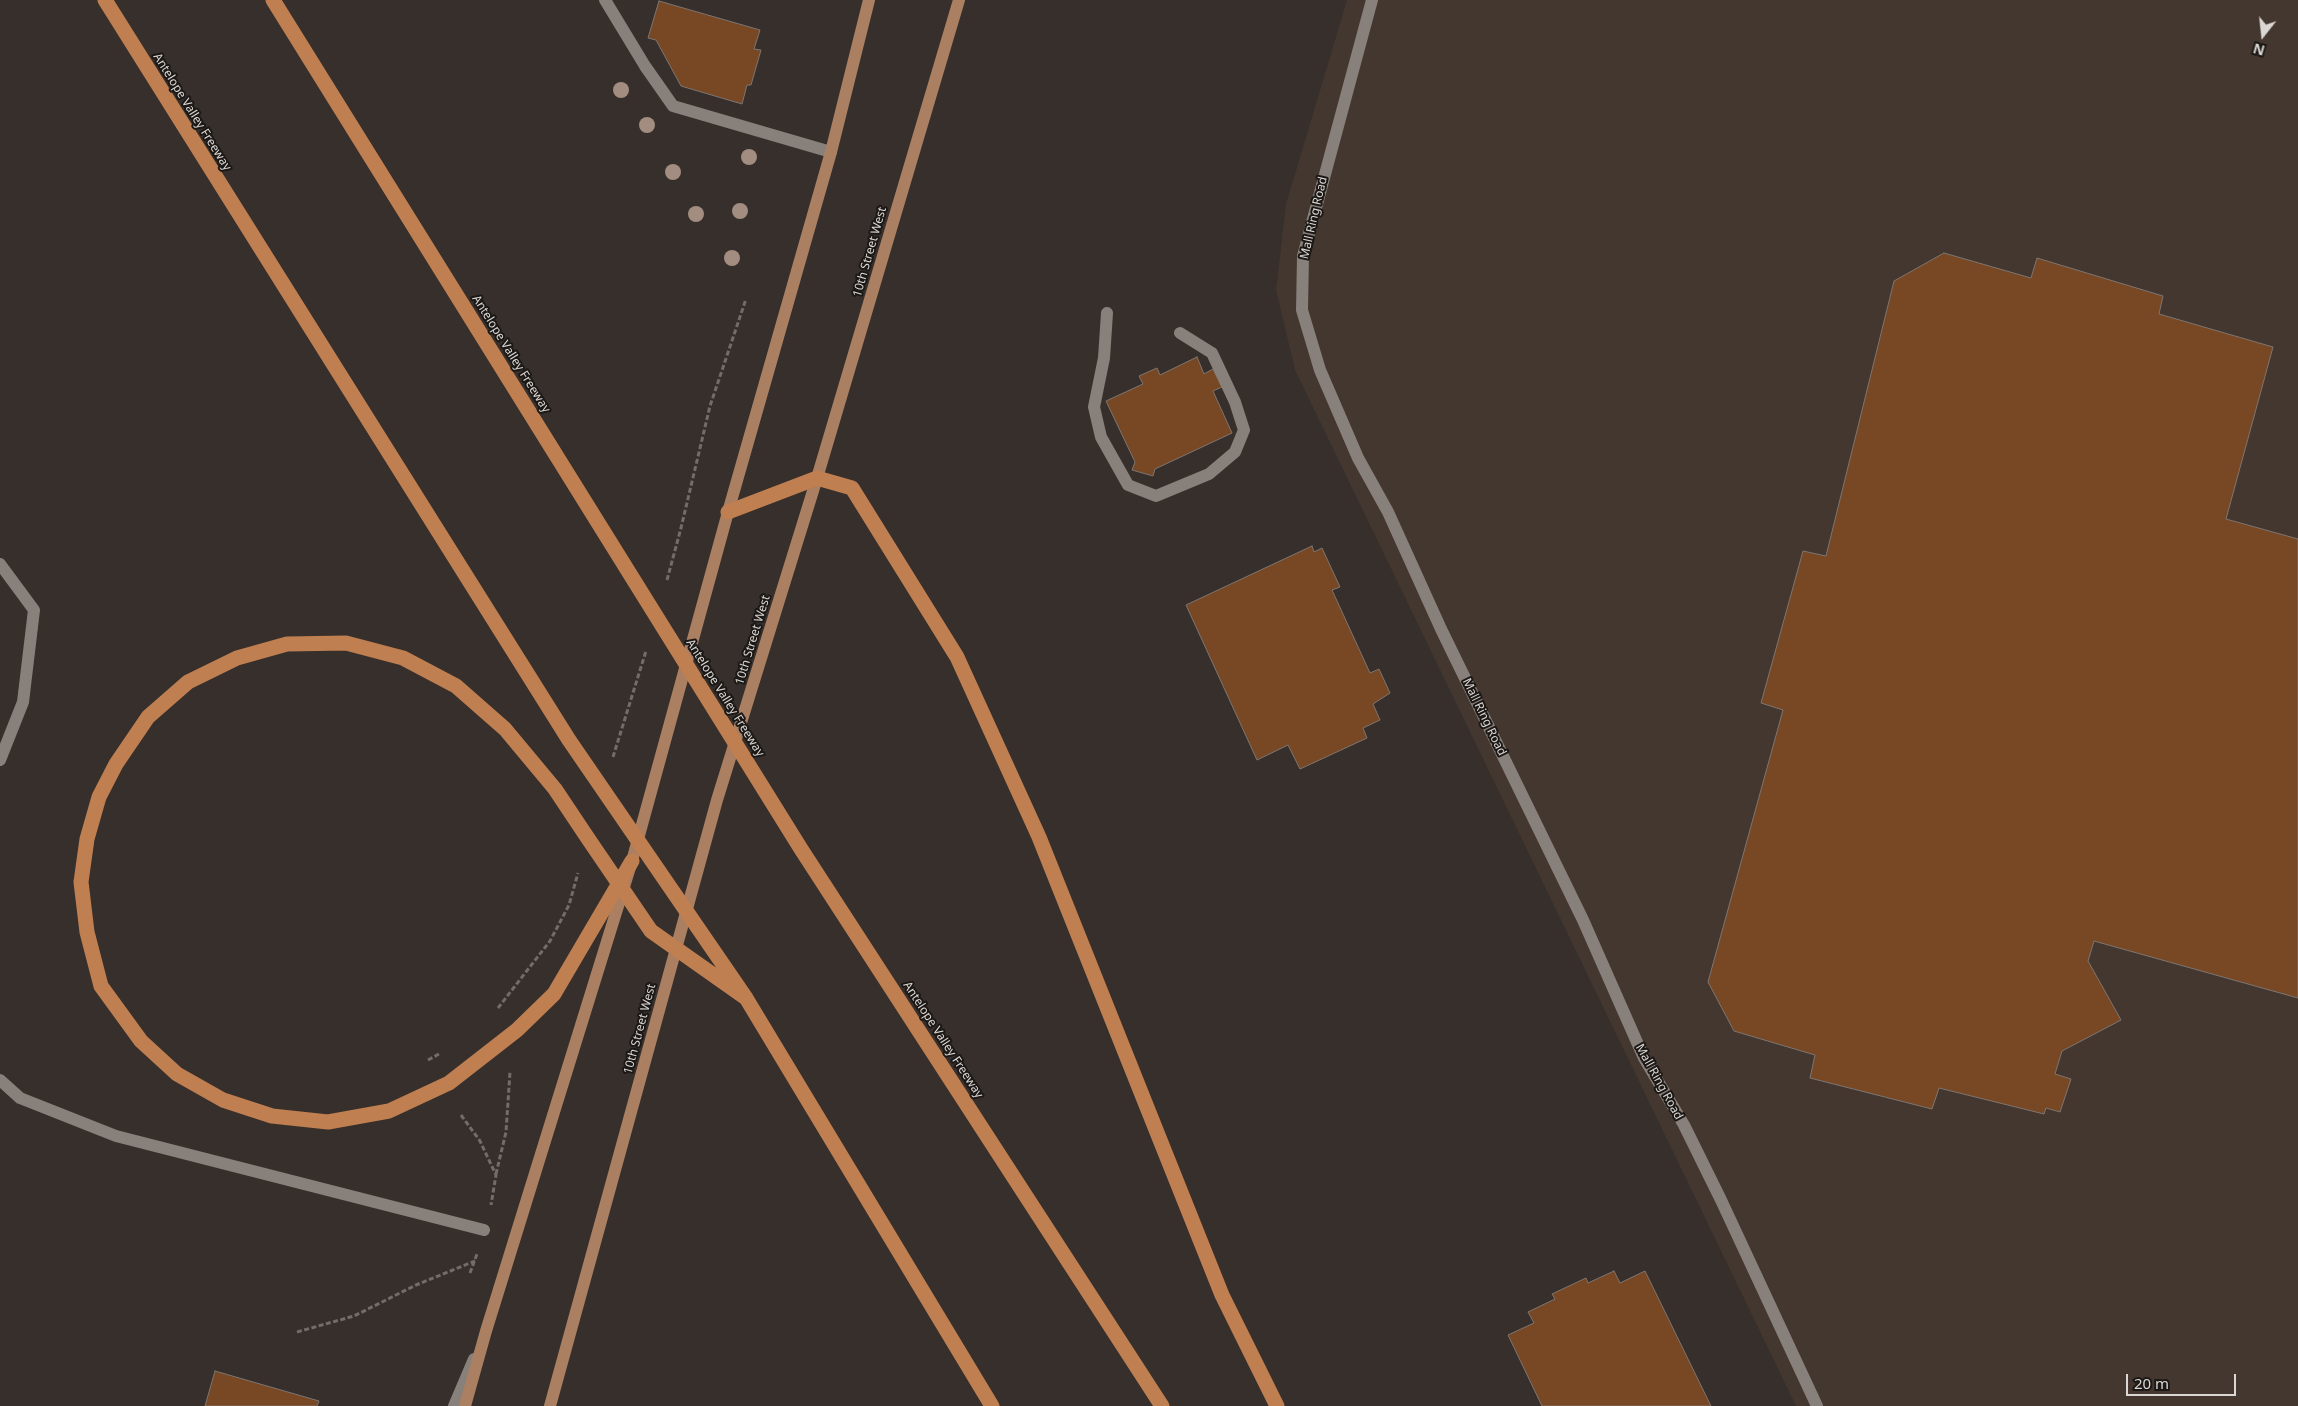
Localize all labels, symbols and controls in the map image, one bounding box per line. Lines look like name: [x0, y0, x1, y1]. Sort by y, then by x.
north arrow: [2238, 10, 2288, 60]
text: N: [2251, 39, 2267, 61]
street label: Antelope Valley Freeway: [150, 51, 234, 173]
street label: Mall Ring Road: [1298, 175, 1330, 261]
street label: 10th Street West: [850, 205, 890, 299]
street label: Antelope Valley Freeway: [469, 293, 553, 415]
street label: 10th Street West: [733, 593, 773, 687]
street label: Antelope Valley Freeway: [683, 637, 767, 759]
street label: Mall Ring Road: [1459, 676, 1509, 758]
street label: Antelope Valley Freeway: [900, 979, 986, 1101]
street label: 10th Street West: [621, 982, 659, 1076]
street label: Mall Ring Road: [1632, 1042, 1686, 1122]
scale bar: [2128, 1364, 2238, 1396]
text: 20 m: [2134, 1373, 2169, 1393]

